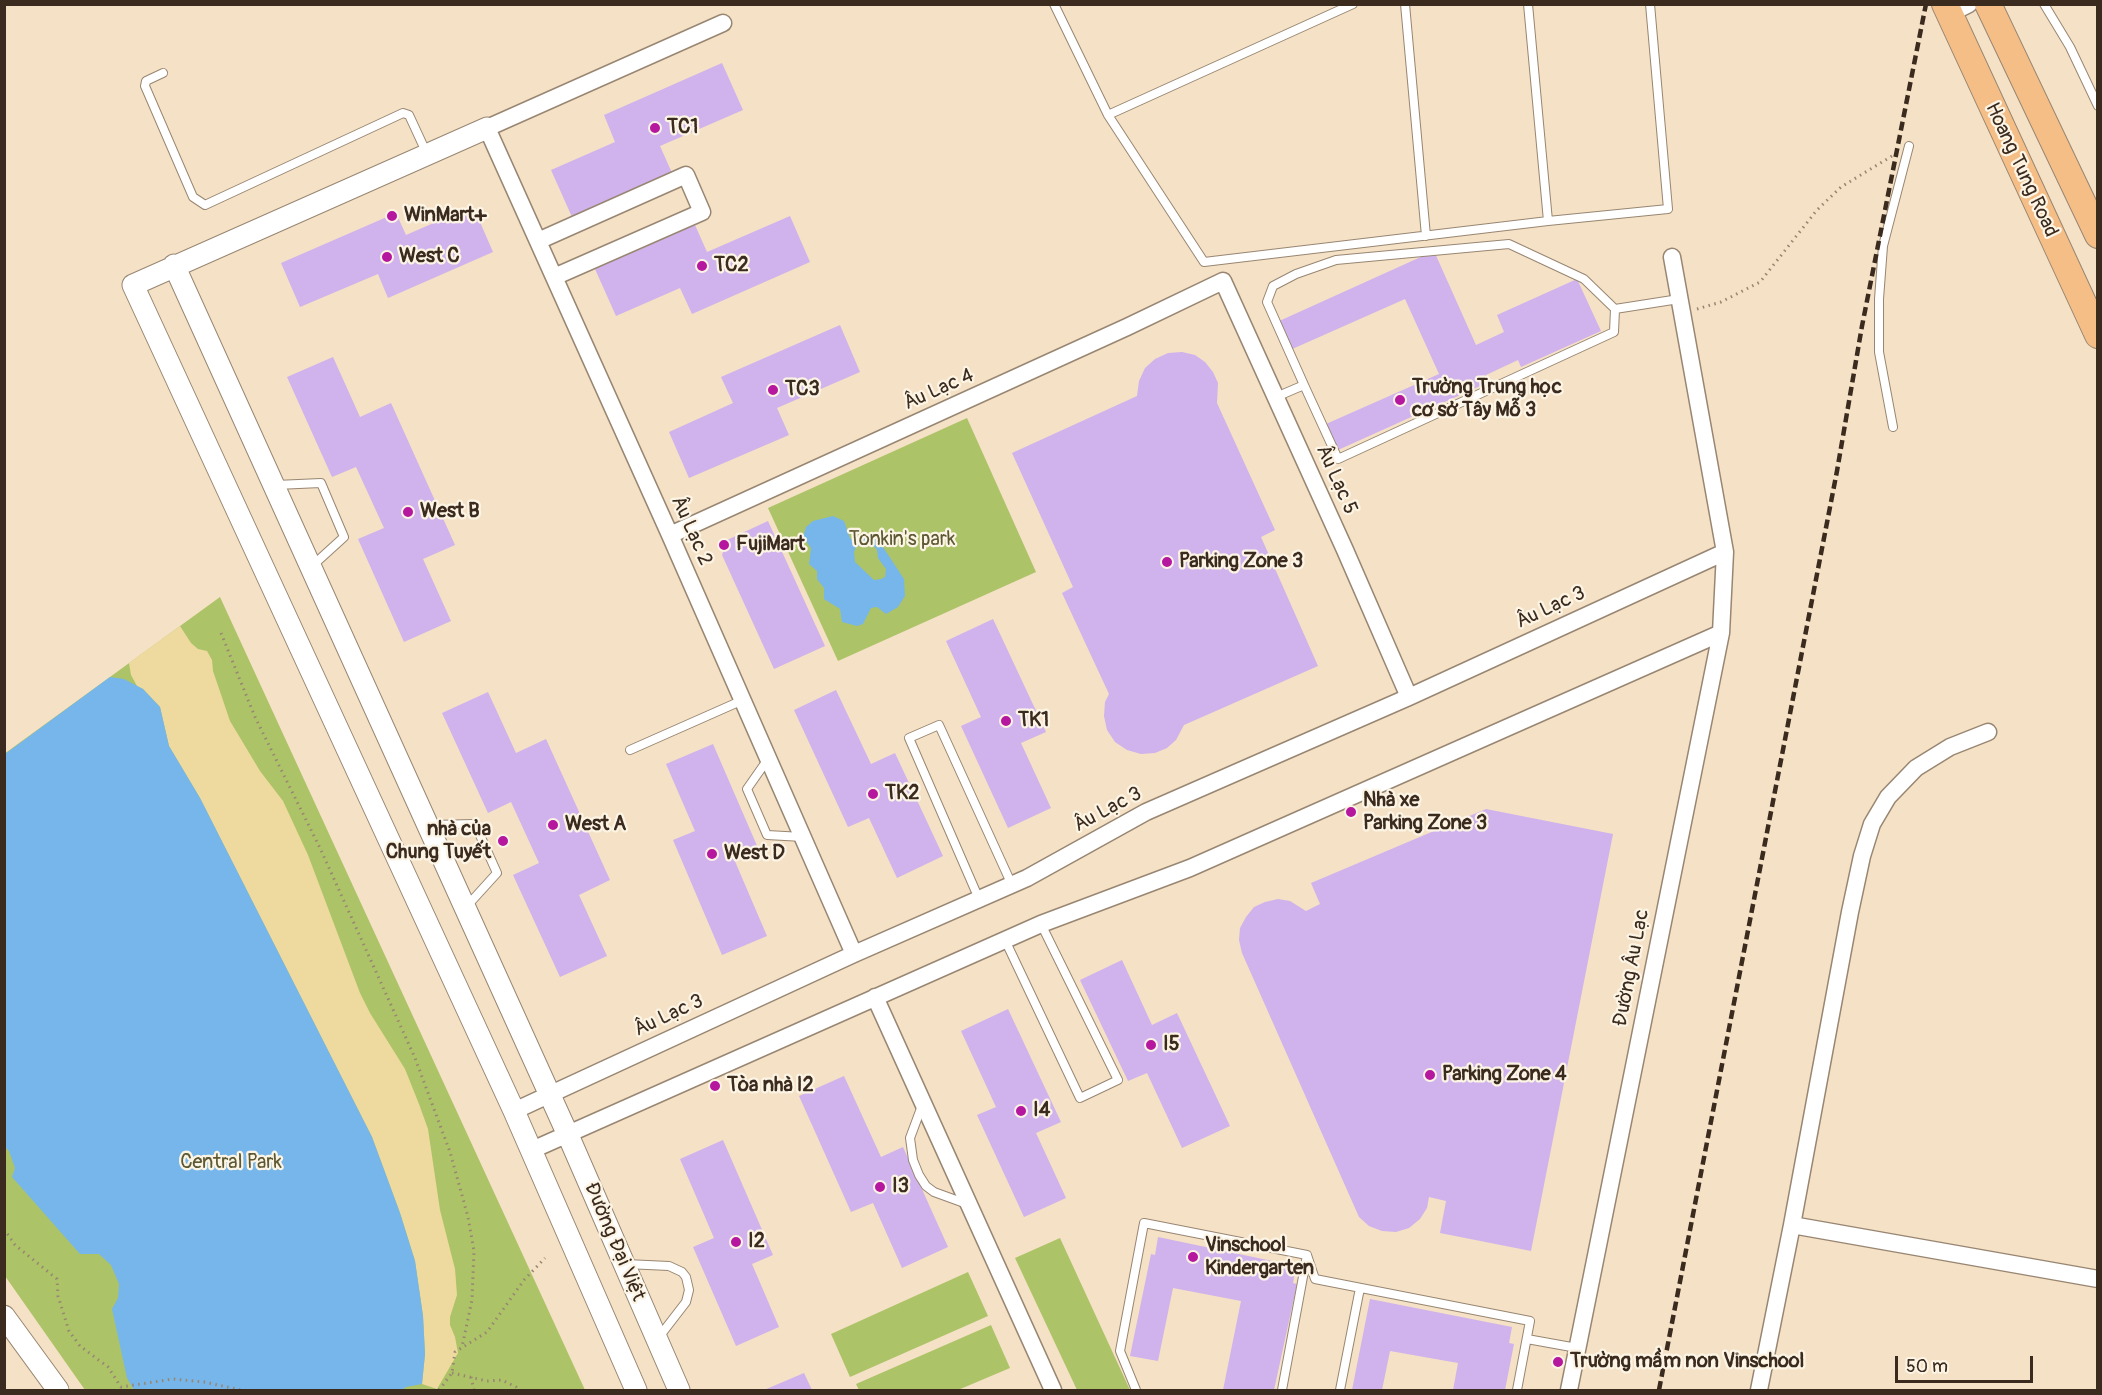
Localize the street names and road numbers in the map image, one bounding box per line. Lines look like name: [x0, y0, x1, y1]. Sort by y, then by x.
street label: Hoang Tung Road: [1979, 99, 2063, 241]
street label: Âu Lạc 4: [900, 364, 978, 416]
street label: Âu Lạc 5: [1310, 442, 1362, 518]
street label: Âu Lạc 2: [665, 493, 717, 569]
street label: Âu Lạc 3: [1513, 582, 1589, 634]
street label: Âu Lạc 3: [1070, 782, 1146, 838]
street label: Đường Âu Lạc: [1609, 907, 1655, 1029]
street label: Âu Lạc 3: [631, 990, 707, 1042]
street label: Đường Đại Việt: [578, 1179, 650, 1305]

